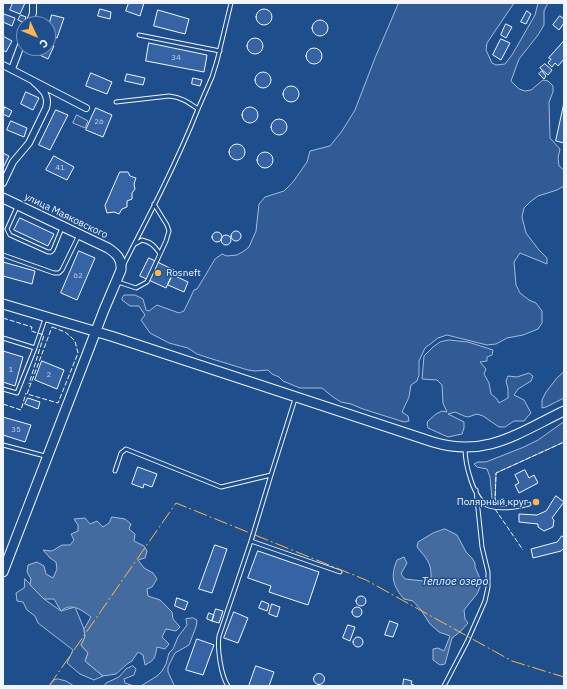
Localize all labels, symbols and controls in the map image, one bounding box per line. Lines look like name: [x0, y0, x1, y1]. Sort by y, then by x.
north arrow: [16, 16, 56, 56]
text: С: [36, 36, 51, 51]
house number: 34: [171, 53, 181, 63]
house number: 26: [94, 117, 104, 127]
house number: 41: [55, 163, 65, 173]
street label: улица Маяковского: [22, 191, 110, 241]
place label: Rosneft: [166, 267, 201, 279]
marker: Rosneft: [153, 268, 163, 278]
house number: 62: [73, 271, 83, 281]
house number: 1: [9, 365, 13, 375]
house number: 2: [47, 370, 51, 380]
house number: 35: [11, 425, 21, 435]
place label: Полярный круг: [457, 496, 528, 508]
marker: Полярный круг: [531, 497, 541, 507]
water label: Теплое озеро: [422, 575, 488, 589]

